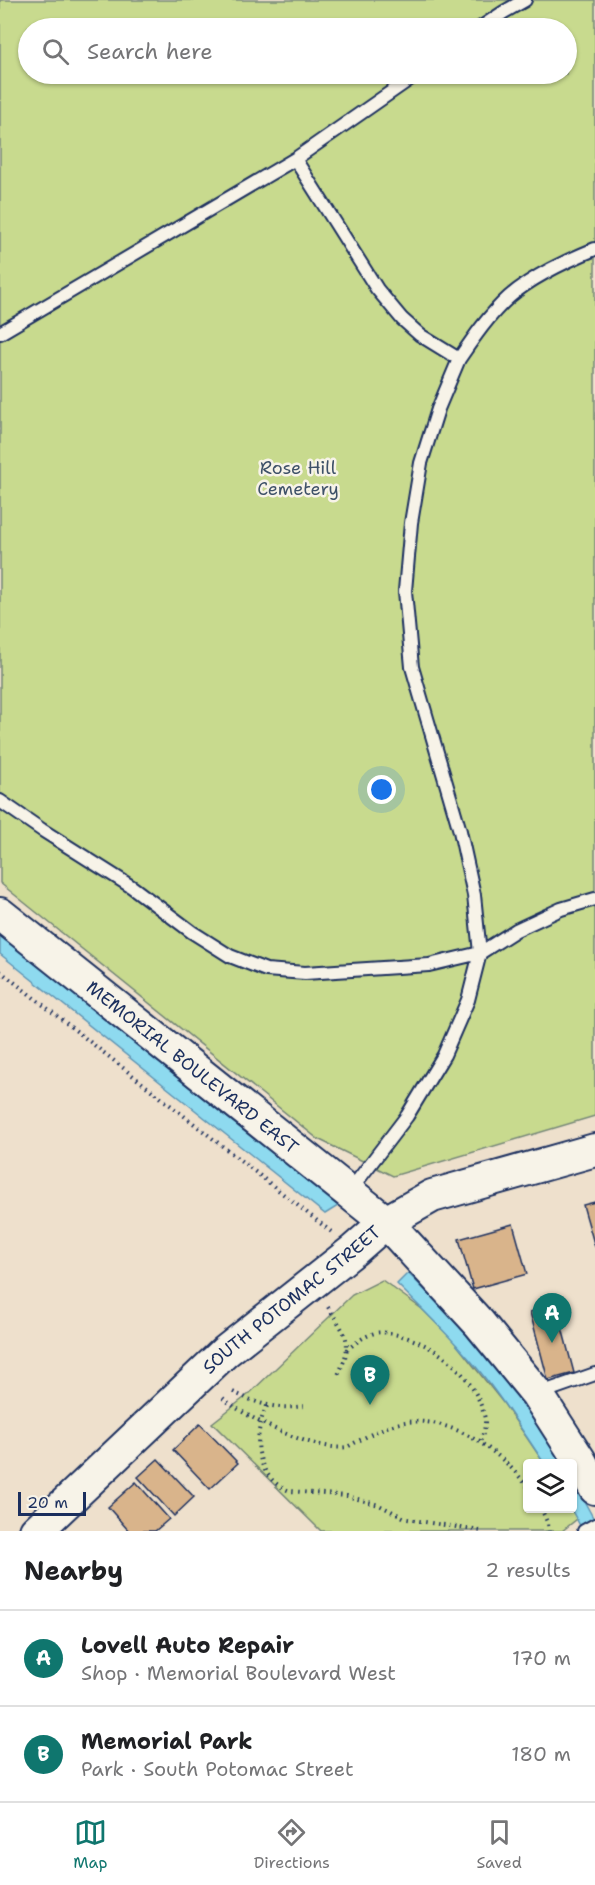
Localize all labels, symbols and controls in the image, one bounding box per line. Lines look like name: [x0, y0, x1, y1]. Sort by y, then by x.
search box: [18, 18, 577, 84]
icon: search: [39, 35, 72, 68]
text: Search here: [87, 37, 213, 66]
park label: Rose Hill Cemetery: [257, 456, 339, 501]
your location: [367, 775, 396, 804]
street label: MEMORIAL BOULEVARD EAST: [81, 975, 303, 1159]
street label: SOUTH POTOMAC STREET: [197, 1220, 386, 1379]
pin: A: [532, 1294, 572, 1343]
pin: B: [350, 1356, 389, 1405]
map controls: [523, 1459, 577, 1513]
button: layers: [523, 1459, 577, 1513]
scale bar: [18, 1489, 86, 1516]
text: 20 m: [27, 1492, 68, 1513]
text: Nearby: [24, 1553, 123, 1588]
text: 2 results: [485, 1557, 571, 1583]
text: Lovell Auto Repair: [81, 1631, 294, 1660]
text: A: [36, 1645, 51, 1671]
text: 170 m: [512, 1645, 571, 1671]
text: Shop · Memorial Boulevard West: [81, 1660, 396, 1686]
text: Memorial Park: [81, 1727, 253, 1756]
text: B: [37, 1741, 50, 1767]
text: 180 m: [511, 1741, 571, 1767]
text: Park · South Potomac Street: [81, 1756, 354, 1782]
tab: Map: [73, 1816, 107, 1873]
tab: Directions: [254, 1816, 330, 1873]
tab: Saved: [476, 1816, 522, 1873]

